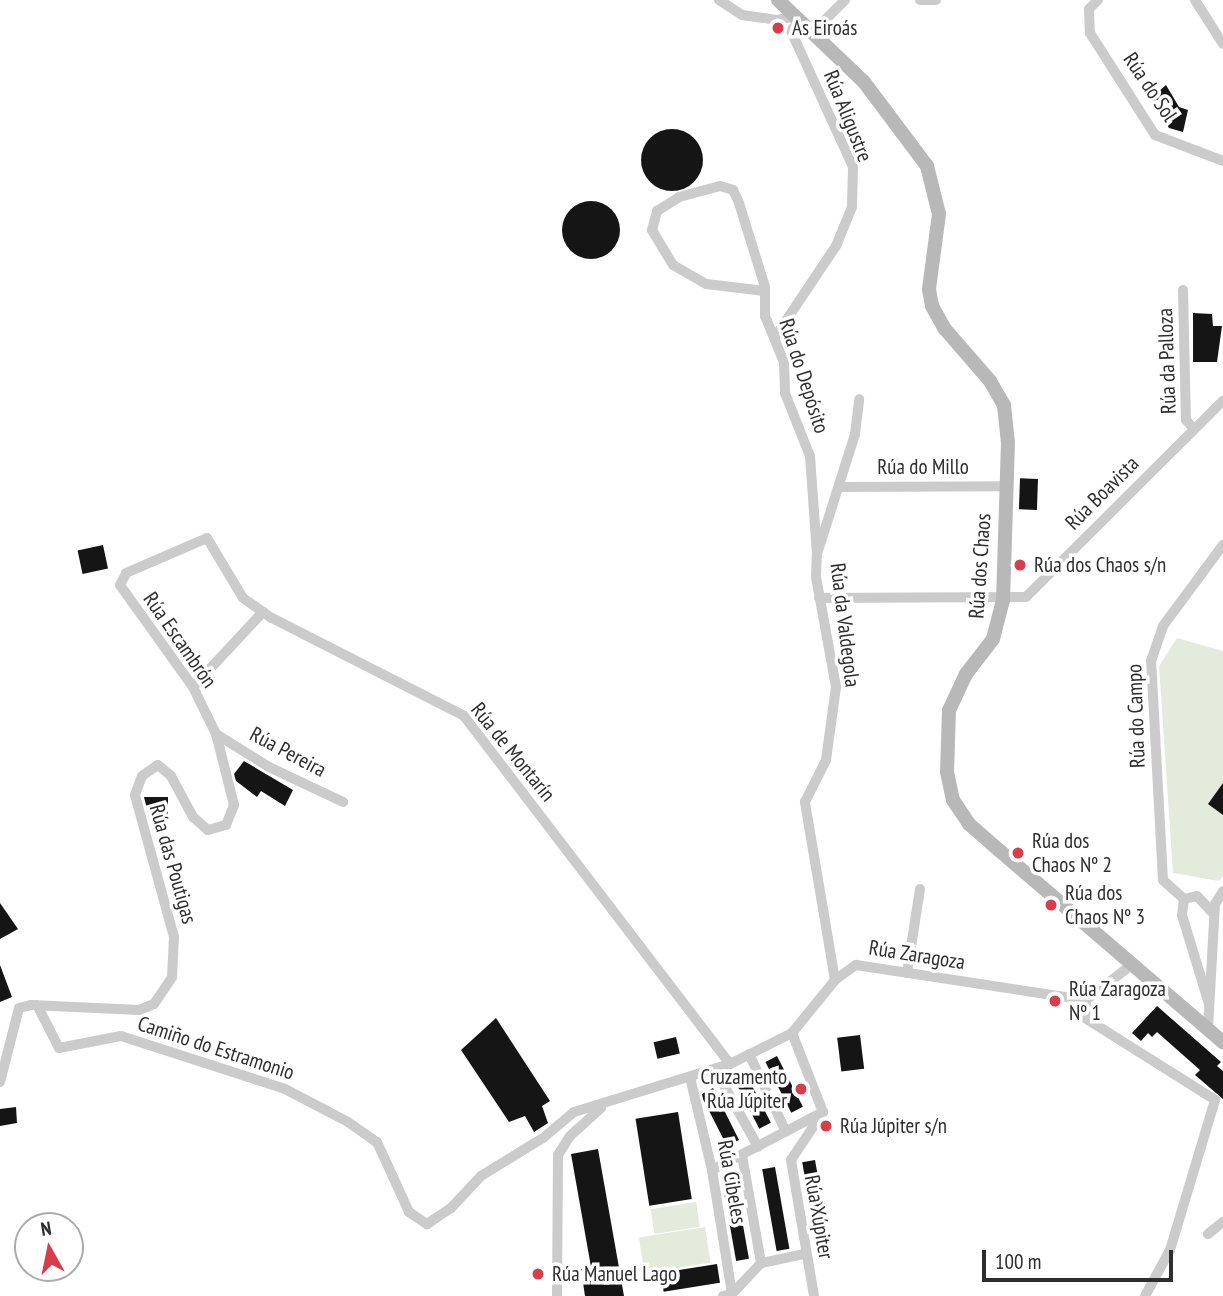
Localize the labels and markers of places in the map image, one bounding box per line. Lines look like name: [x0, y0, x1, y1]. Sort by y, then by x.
place label: As Eiroás: [792, 15, 857, 41]
marker: As Eiroás: [770, 20, 786, 36]
place label: Rúa dos Chaos s/n: [1034, 552, 1166, 578]
marker: Rúa dos Chaos s/n: [1012, 557, 1028, 573]
place label: Rúa dos Chaos Nº 2: [1032, 828, 1112, 878]
marker: Rúa dos Chaos Nº 2: [1010, 845, 1026, 861]
place label: Rúa dos Chaos Nº 3: [1065, 880, 1145, 930]
marker: Rúa dos Chaos Nº 3: [1043, 897, 1059, 913]
place label: Rúa Zaragoza Nº 1: [1069, 976, 1166, 1026]
marker: Rúa Zaragoza Nº 1: [1047, 993, 1063, 1009]
place label: Cruzamento Rúa Júpiter: [701, 1064, 787, 1114]
marker: Cruzamento Rúa Júpiter: [793, 1081, 809, 1097]
place label: Rúa Júpiter s/n: [840, 1113, 947, 1139]
marker: Rúa Júpiter s/n: [818, 1118, 834, 1134]
place label: Rúa Manuel Lago: [552, 1261, 677, 1287]
marker: Rúa Manuel Lago: [530, 1266, 546, 1282]

